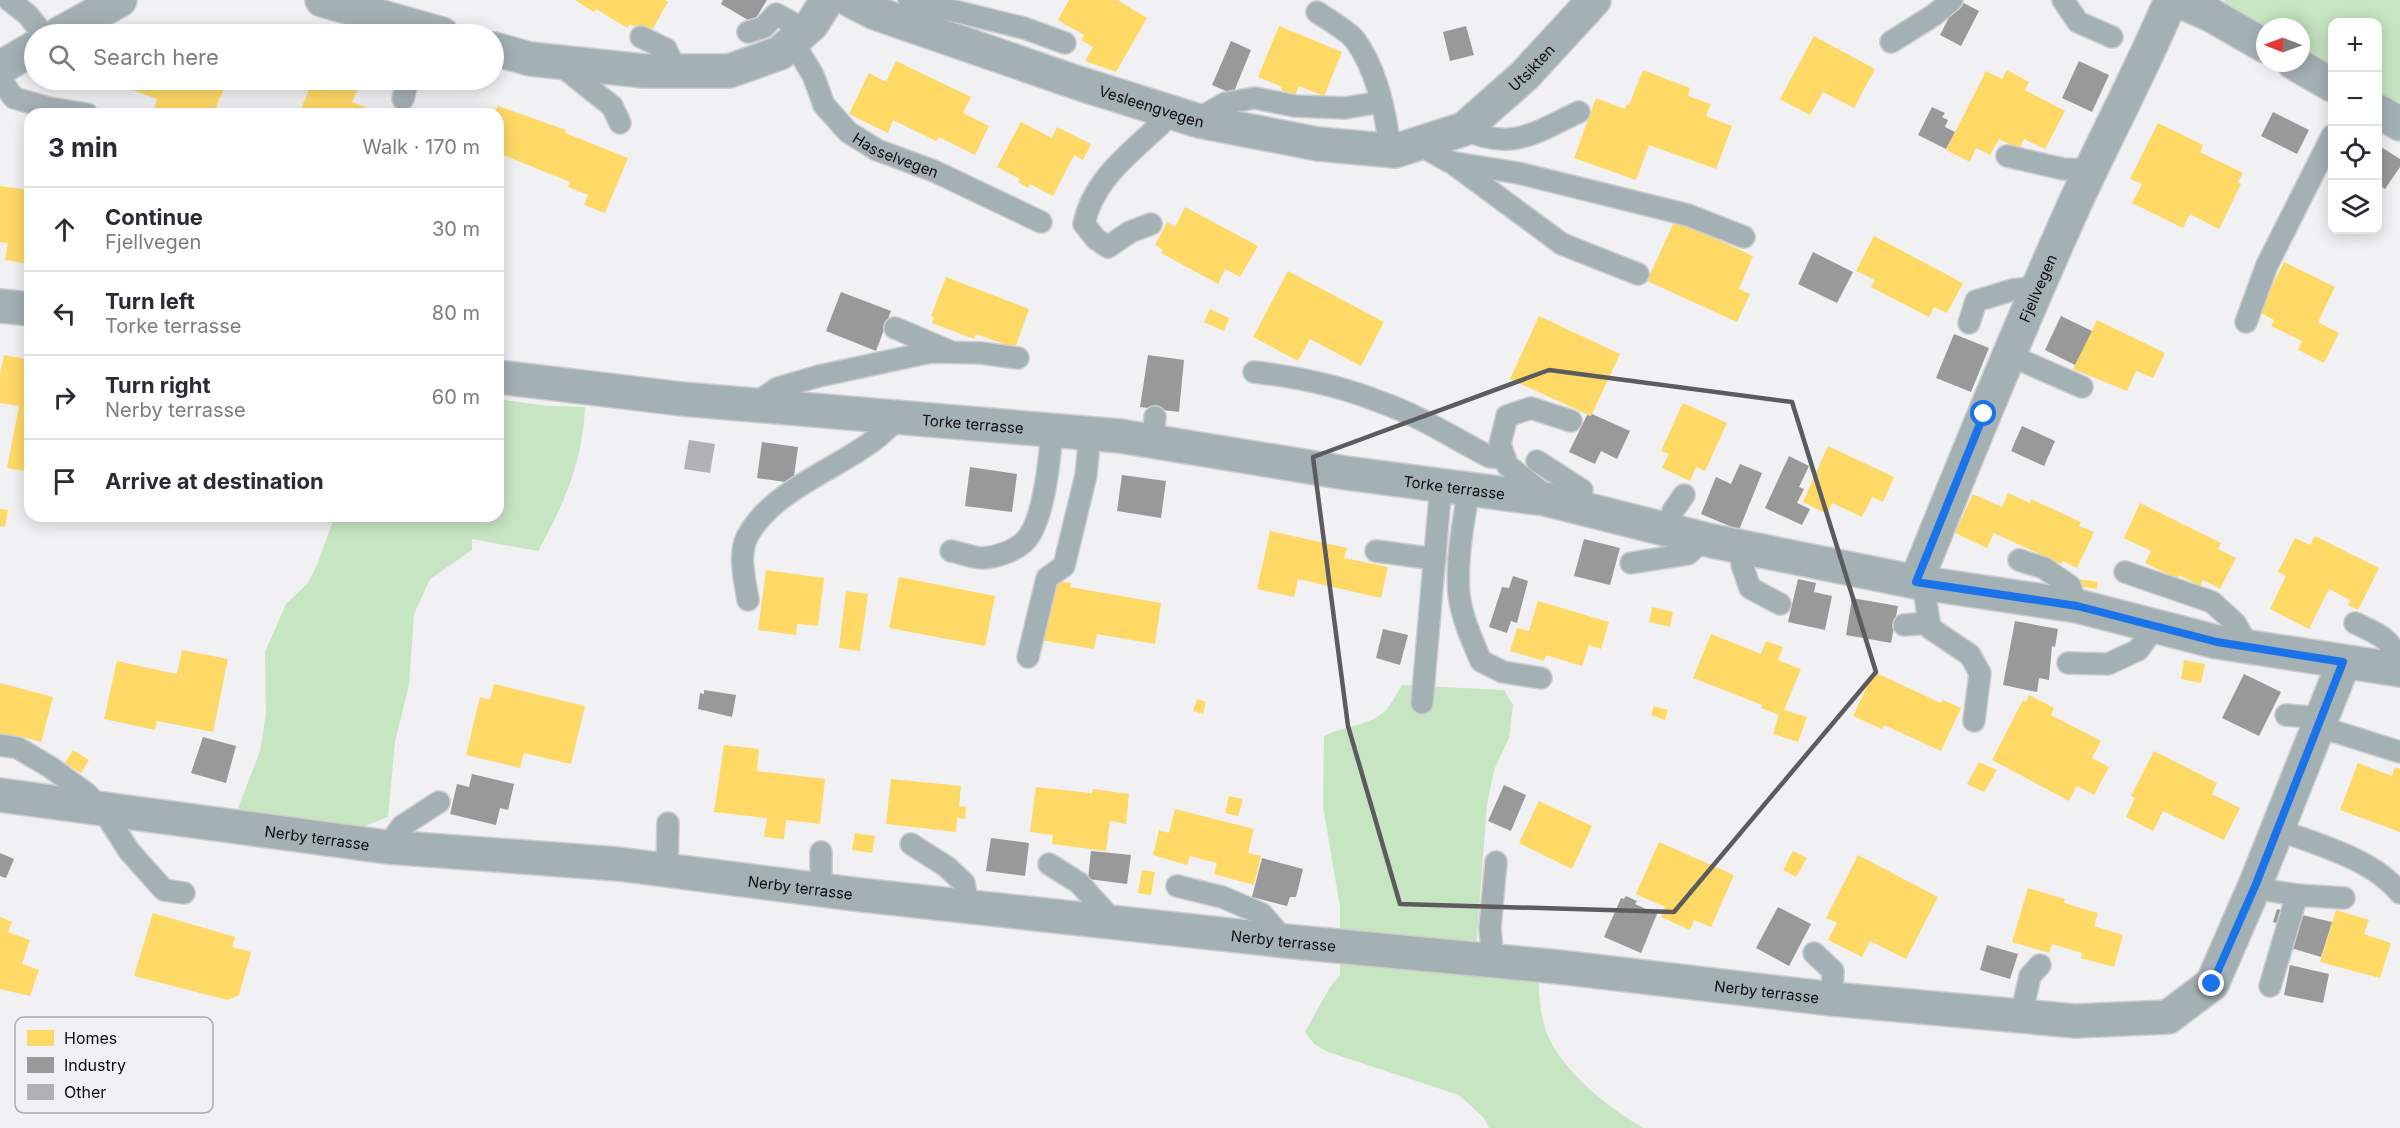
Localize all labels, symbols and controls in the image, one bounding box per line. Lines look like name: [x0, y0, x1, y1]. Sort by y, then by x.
north arrow: [2256, 18, 2310, 72]
map controls: [2328, 18, 2382, 234]
button: +: [2328, 18, 2382, 72]
search box: [24, 24, 504, 90]
street label: Utsikten: [1504, 40, 1558, 95]
icon: search: [45, 41, 78, 74]
text: Search here: [93, 44, 219, 70]
button: −: [2328, 72, 2382, 126]
street label: Vesleengvegen: [1097, 81, 1206, 131]
button: locate: [2328, 126, 2382, 180]
street label: Hasselvegen: [849, 128, 941, 181]
text: 3 min: [48, 132, 118, 163]
text: Walk · 170 m: [362, 135, 480, 159]
button: layers: [2328, 180, 2382, 234]
text: Continue: [105, 204, 203, 230]
icon: ahead: [48, 213, 81, 246]
text: 30 m: [432, 217, 480, 241]
text: Fjellvegen: [105, 230, 201, 254]
street label: Fjellvegen: [2014, 251, 2061, 325]
text: Turn left: [105, 288, 195, 314]
icon: left: [48, 297, 81, 330]
text: 80 m: [432, 301, 480, 325]
text: Torke terrasse: [105, 314, 241, 338]
text: Turn right: [105, 372, 211, 398]
icon: right: [48, 381, 81, 414]
text: 60 m: [432, 385, 480, 409]
text: Nerby terrasse: [105, 398, 246, 422]
route start: [1970, 400, 1996, 426]
street label: Torke terrasse: [921, 410, 1024, 437]
icon: arrive: [48, 465, 81, 498]
text: Arrive at destination: [105, 468, 324, 494]
street label: Torke terrasse: [1402, 471, 1506, 503]
street label: Nerby terrasse: [264, 821, 371, 854]
street label: Nerby terrasse: [747, 871, 854, 903]
street label: Nerby terrasse: [1230, 926, 1337, 955]
route end: [2198, 970, 2224, 996]
street label: Nerby terrasse: [1713, 976, 1820, 1007]
legend: [15, 1017, 213, 1113]
text: Homes: [64, 1028, 117, 1048]
text: Industry: [64, 1055, 126, 1075]
text: Other: [64, 1082, 106, 1102]

